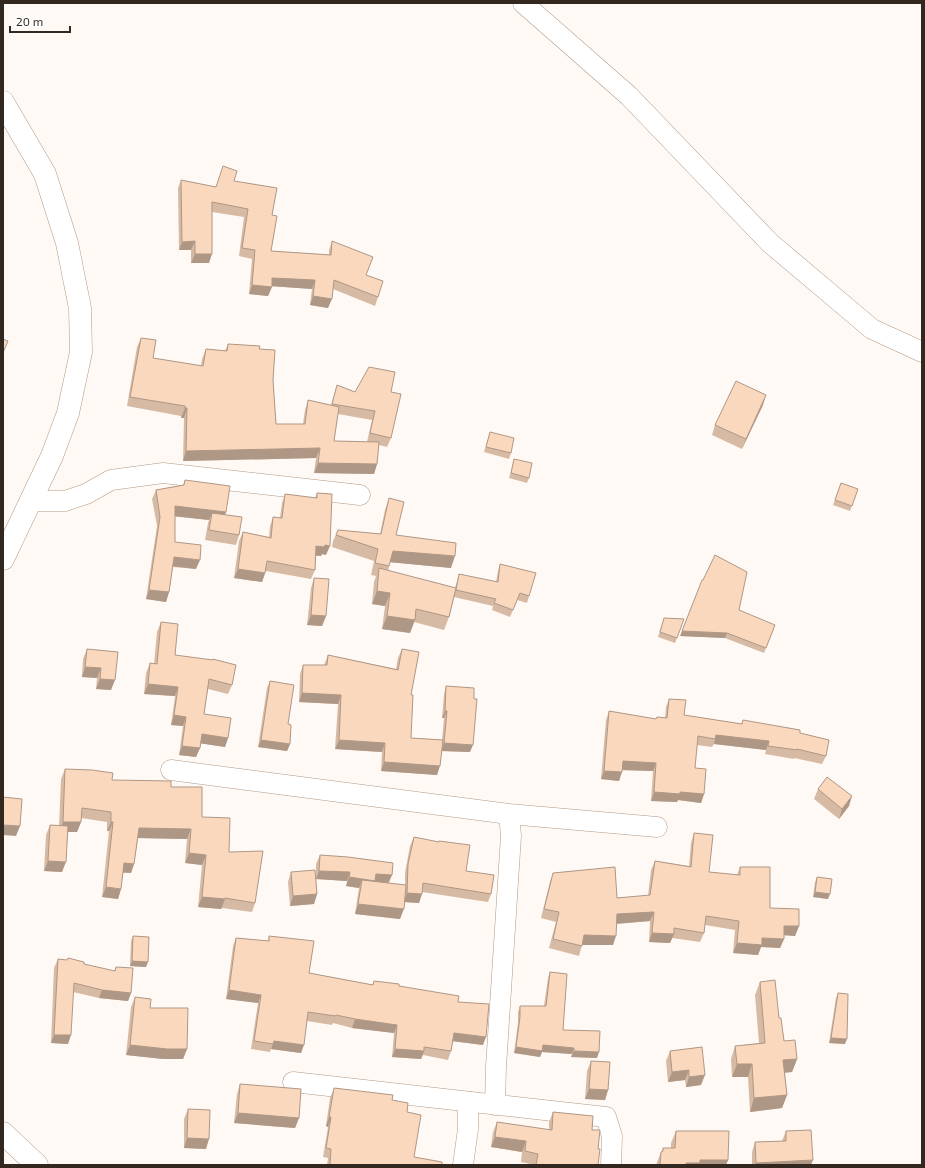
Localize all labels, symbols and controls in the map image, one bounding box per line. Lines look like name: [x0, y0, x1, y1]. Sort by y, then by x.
scale bar: [10, 8, 70, 34]
text: 20 m: [16, 14, 43, 28]

